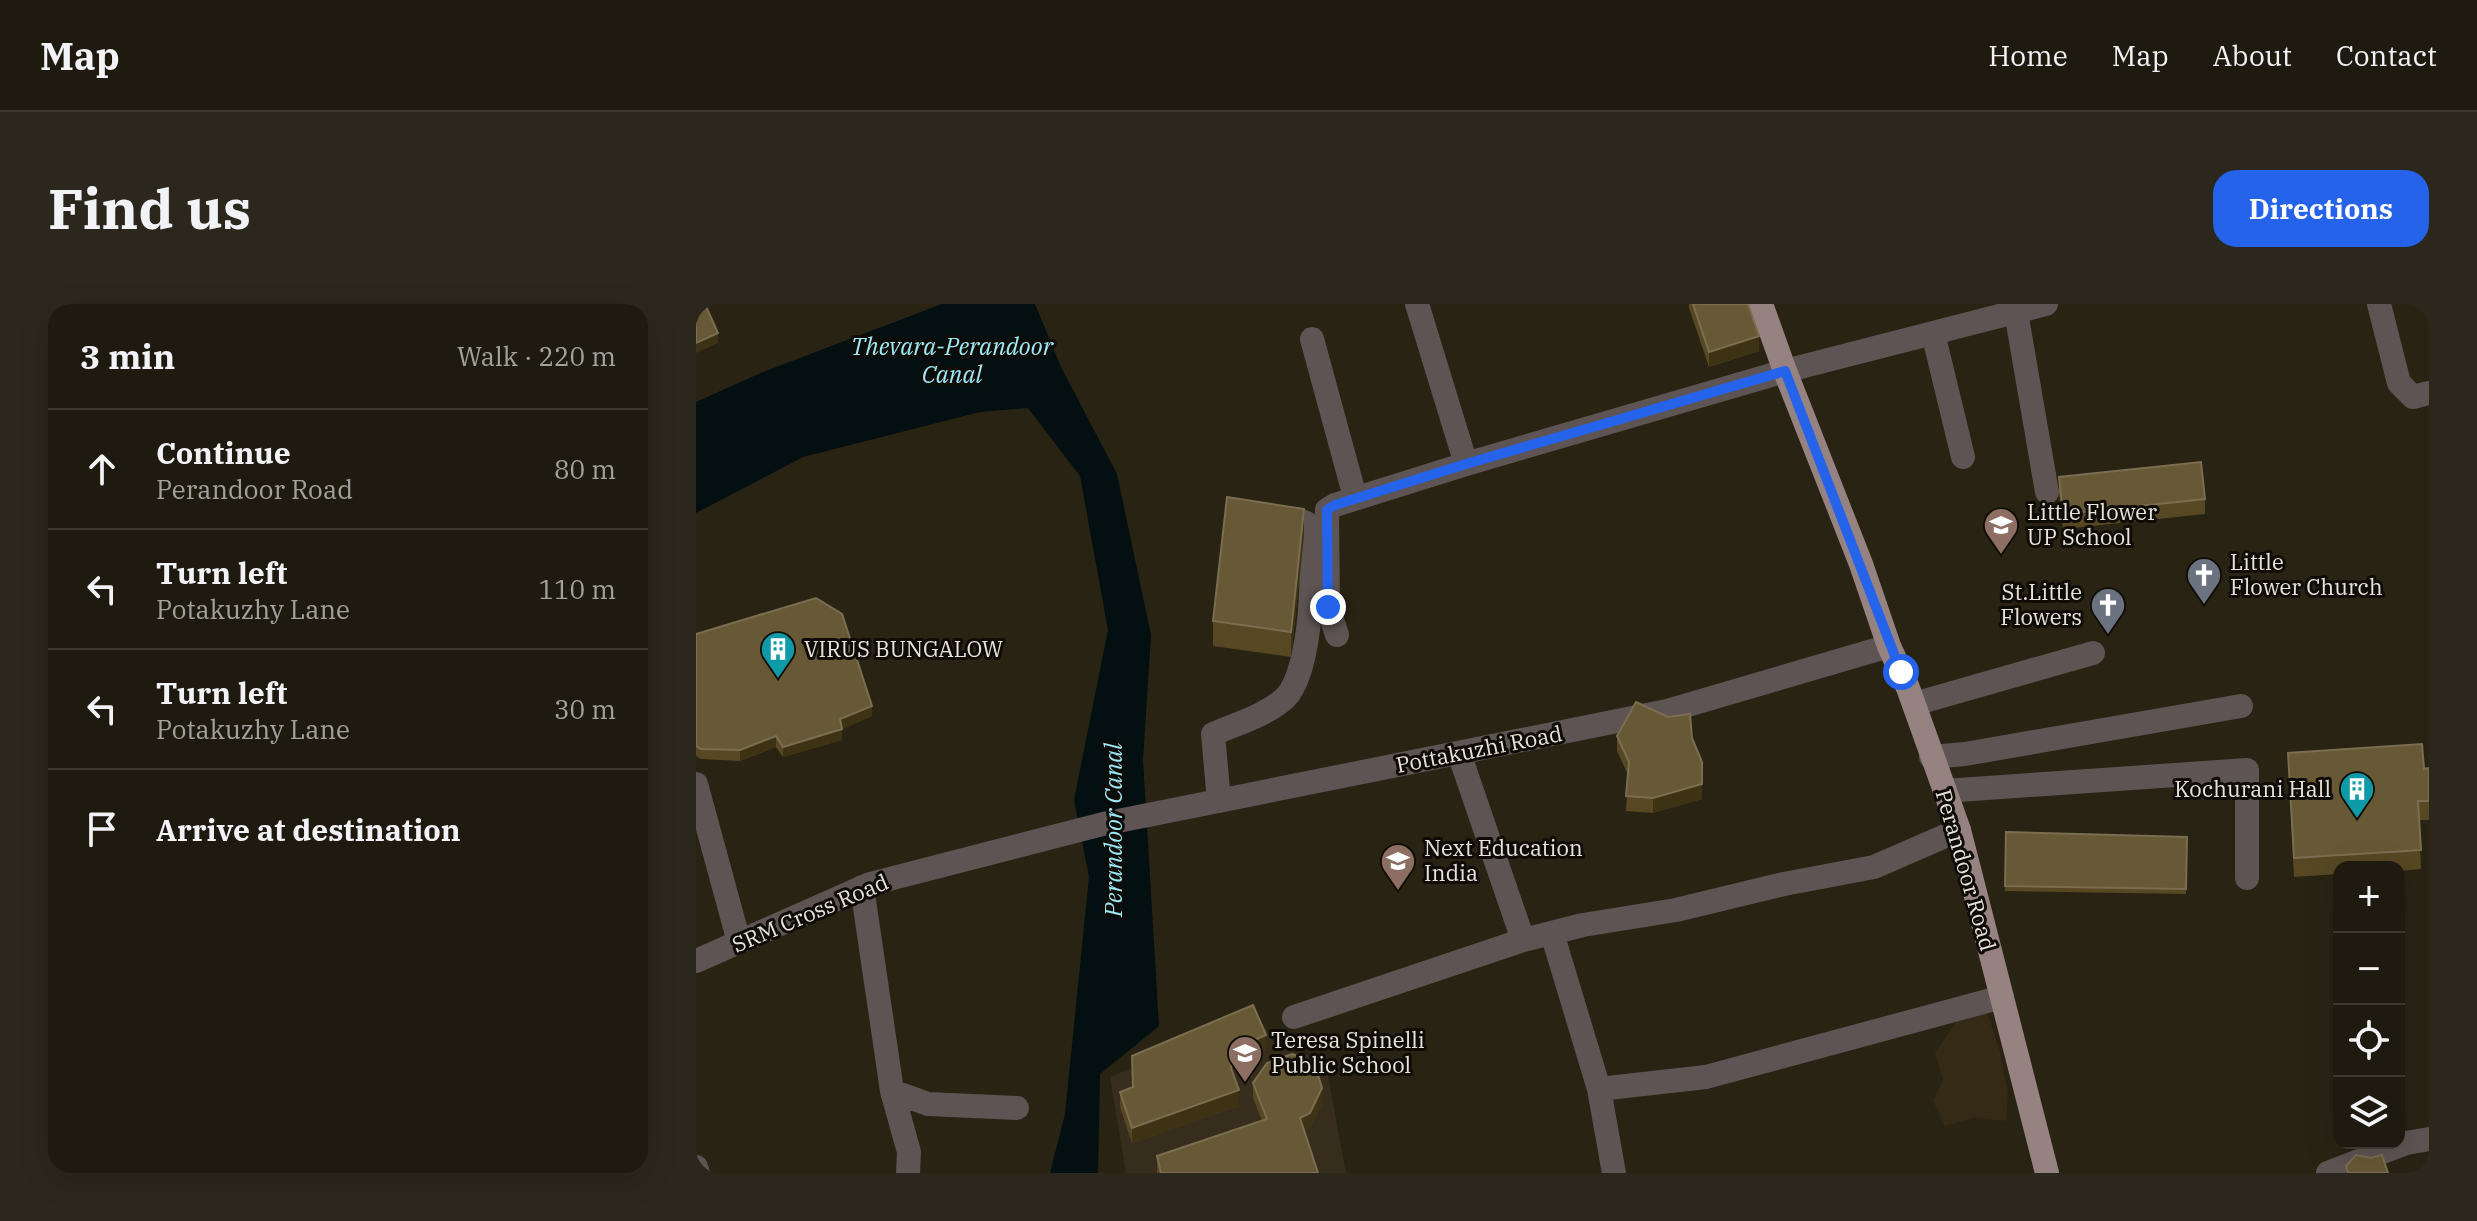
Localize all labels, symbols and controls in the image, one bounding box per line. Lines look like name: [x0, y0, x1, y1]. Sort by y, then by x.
text: Map: [40, 31, 120, 80]
text: Home: [1988, 37, 2068, 74]
text: Map: [2112, 37, 2169, 74]
text: About: [2213, 37, 2292, 74]
text: Contact: [2336, 37, 2437, 74]
button: Directions: [2213, 170, 2429, 247]
text: Find us: [48, 172, 251, 244]
water label: Thevara-Perandoor Canal: [851, 330, 1055, 390]
text: 3 min: [80, 334, 175, 378]
text: Walk · 220 m: [457, 339, 616, 373]
text: Continue: [156, 433, 291, 472]
icon: ahead: [80, 447, 124, 491]
text: 80 m: [554, 452, 616, 486]
text: Perandoor Road: [156, 472, 353, 506]
place label: Little Flower UP School: [2027, 497, 2157, 551]
school or university icon: Little Flower UP School: [1982, 506, 2020, 556]
place label: Little Flower Church: [2230, 547, 2383, 601]
text: Turn left: [156, 553, 288, 592]
church icon: Little Flower Church: [2185, 556, 2223, 606]
icon: left: [80, 567, 124, 611]
text: 110 m: [538, 572, 616, 606]
place label: St.Little Flowers: [2000, 577, 2082, 631]
church icon: St.Little Flowers: [2089, 586, 2127, 636]
route end: [1310, 589, 1346, 625]
text: Potakuzhy Lane: [156, 592, 350, 626]
building icon: VIRUS BUNGALOW: [759, 630, 797, 680]
place label: VIRUS BUNGALOW: [804, 634, 1003, 663]
route start: [1883, 654, 1919, 690]
text: Turn left: [156, 673, 288, 712]
icon: left: [80, 687, 124, 731]
text: 30 m: [554, 692, 616, 726]
text: Potakuzhy Lane: [156, 712, 350, 746]
street label: Pottakuzhi Road: [1393, 718, 1564, 779]
water label: Perandoor Canal: [1097, 742, 1129, 918]
building icon: Kochurani Hall: [2338, 770, 2376, 820]
place label: Kochurani Hall: [2174, 774, 2331, 803]
street label: Perandoor Road: [1930, 786, 2003, 954]
icon: arrive: [80, 807, 124, 851]
text: Arrive at destination: [156, 810, 461, 849]
place label: Next Education India: [1424, 833, 1583, 887]
school or university icon: Next Education India: [1379, 842, 1417, 892]
map controls: [2333, 861, 2405, 1149]
button: +: [2333, 861, 2405, 933]
street label: SRM Cross Road: [727, 867, 892, 959]
button: −: [2333, 933, 2405, 1005]
button: locate: [2333, 1005, 2405, 1077]
place label: Teresa Spinelli Public School: [1271, 1025, 1425, 1079]
school or university icon: Teresa Spinelli Public School: [1226, 1034, 1264, 1084]
button: layers: [2333, 1077, 2405, 1149]

